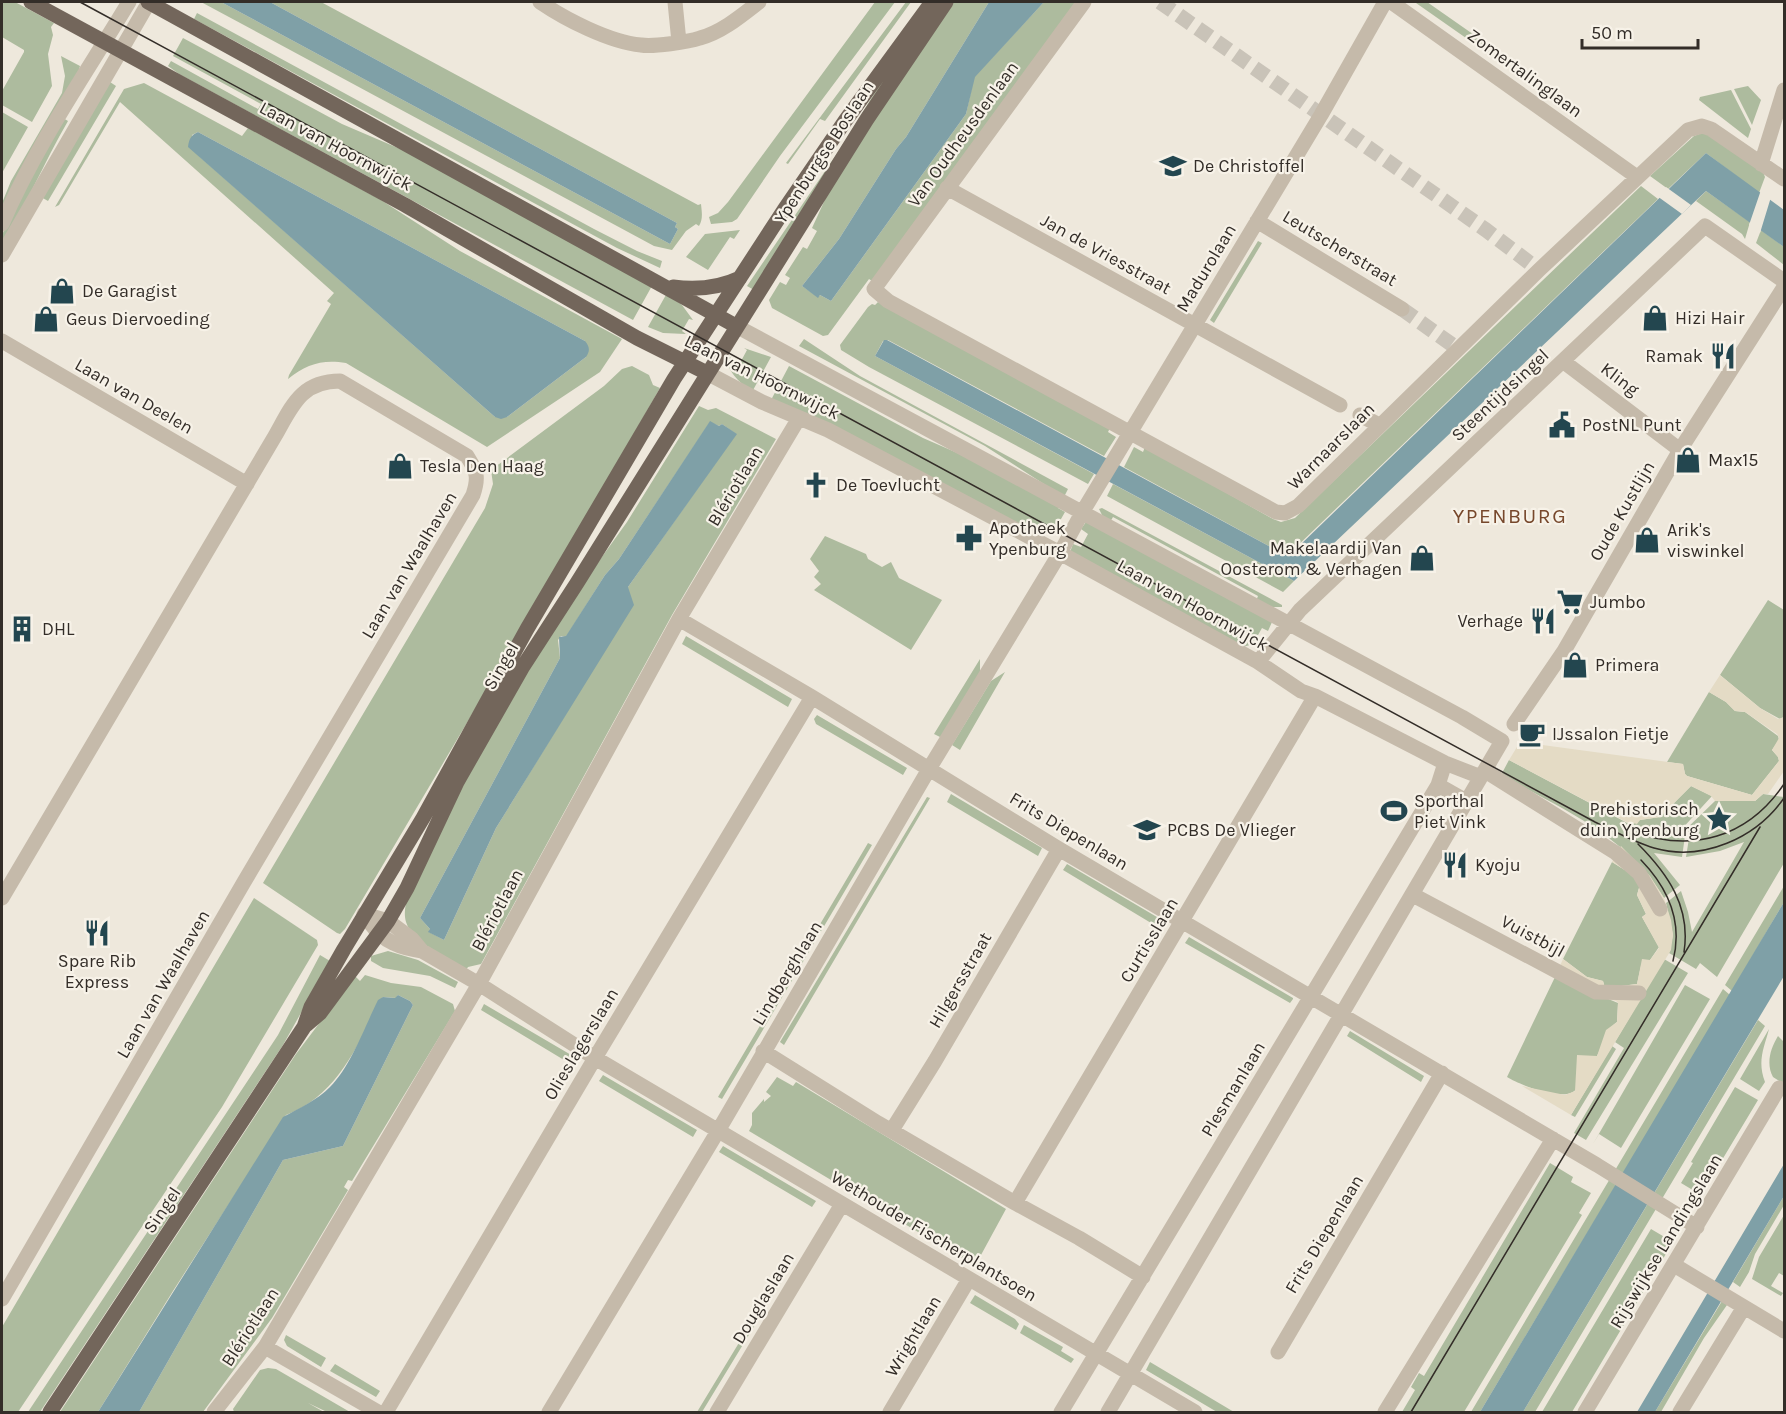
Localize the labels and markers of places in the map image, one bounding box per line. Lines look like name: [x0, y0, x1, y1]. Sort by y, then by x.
school or university icon: De Christoffel: [1158, 151, 1188, 181]
place label: De Christoffel: [1193, 155, 1305, 177]
shop icon: De Garagist: [47, 276, 77, 306]
place label: De Garagist: [82, 280, 177, 302]
shop icon: Hizi Hair: [1640, 303, 1670, 333]
shop icon: Geus Diervoeding: [31, 304, 61, 334]
place label: Hizi Hair: [1675, 307, 1745, 329]
place label: Geus Diervoeding: [66, 308, 210, 330]
restaurant icon: Ramak: [1708, 341, 1738, 371]
place label: Ramak: [1645, 345, 1703, 367]
public building icon: PostNL Punt: [1547, 410, 1577, 440]
place label: PostNL Punt: [1582, 414, 1682, 436]
shop icon: Max15: [1673, 445, 1703, 475]
place label: Max15: [1708, 449, 1758, 471]
shop icon: Tesla Den Haag: [385, 451, 415, 481]
place label: Tesla Den Haag: [420, 455, 544, 477]
church icon: De Toevlucht: [801, 470, 831, 500]
place label: De Toevlucht: [836, 474, 940, 496]
place label: Apotheek Ypenburg: [989, 517, 1066, 560]
place label: Arik's viswinkel: [1667, 519, 1745, 562]
pharmacy icon: Apotheek Ypenburg: [954, 523, 984, 553]
shop icon: Arik's viswinkel: [1632, 525, 1662, 555]
place label: Makelaardij Van Oosterom & Verhagen: [1221, 537, 1402, 580]
shop icon: Makelaardij Van Oosterom & Verhagen: [1407, 543, 1437, 573]
supermarket icon: Jumbo: [1555, 587, 1585, 617]
place label: Jumbo: [1590, 591, 1646, 613]
restaurant icon: Verhage: [1528, 606, 1558, 636]
place label: Verhage: [1458, 610, 1523, 632]
building icon: DHL: [7, 614, 37, 644]
place label: DHL: [42, 618, 75, 640]
shop icon: Primera: [1560, 650, 1590, 680]
place label: Primera: [1595, 654, 1659, 676]
cafe icon: IJssalon Fietje: [1517, 719, 1547, 749]
place label: IJssalon Fietje: [1552, 723, 1669, 745]
place label: Sporthal Piet Vink: [1414, 790, 1486, 833]
sports icon: Sporthal Piet Vink: [1379, 796, 1409, 826]
place label: Prehistorisch duin Ypenburg: [1580, 798, 1699, 841]
place icon: Prehistorisch duin Ypenburg: [1704, 804, 1734, 834]
school or university icon: PCBS De Vlieger: [1132, 815, 1162, 845]
place label: PCBS De Vlieger: [1167, 819, 1296, 841]
restaurant icon: Kyoju: [1440, 850, 1470, 880]
place label: Kyoju: [1475, 854, 1521, 876]
restaurant icon: Spare Rib Express: [82, 918, 112, 948]
place label: Spare Rib Express: [58, 950, 136, 993]

